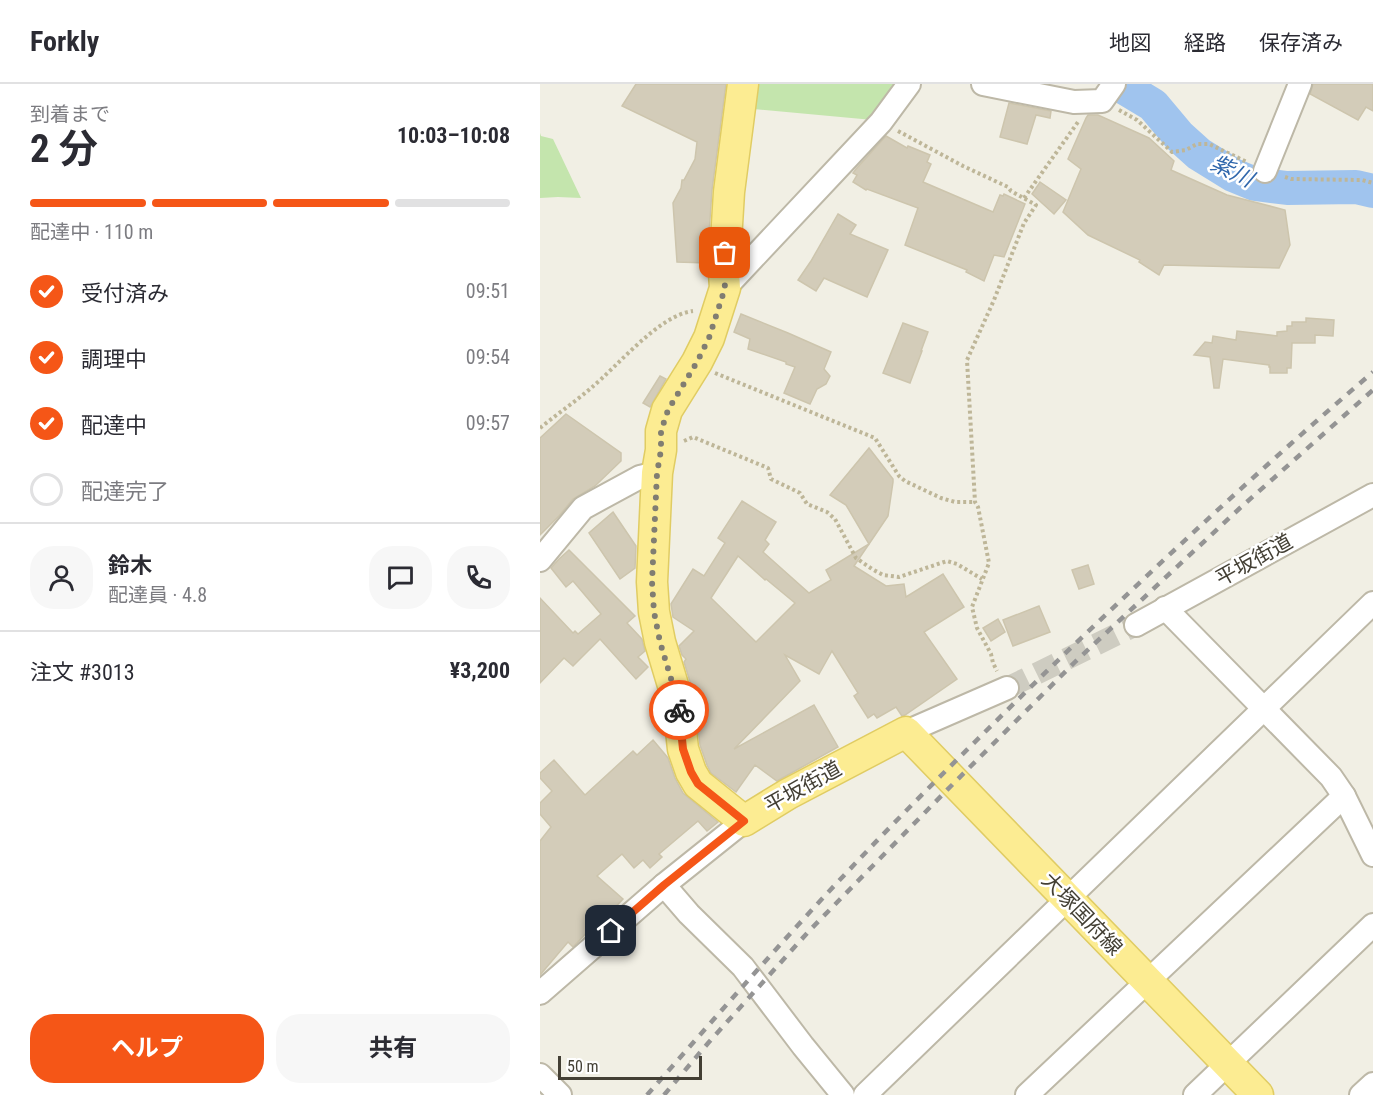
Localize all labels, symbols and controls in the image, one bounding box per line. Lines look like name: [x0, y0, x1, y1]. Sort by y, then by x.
text: Forkly: [30, 25, 99, 58]
text: 地図: [1109, 31, 1151, 55]
text: 経路: [1184, 31, 1226, 55]
text: 保存済み: [1259, 31, 1343, 55]
text: 到着まで: [30, 102, 110, 126]
text: 10:03–10:08: [397, 123, 510, 148]
text: 2 分: [30, 126, 98, 172]
water label: 紫川: [1207, 150, 1259, 193]
text: 配達中 · 110 m: [30, 220, 153, 244]
pin: [699, 227, 750, 278]
icon: bag: [708, 236, 741, 269]
icon: check: [30, 275, 63, 308]
text: 09:51: [466, 279, 510, 303]
text: 受付済み: [81, 281, 169, 306]
icon: check: [30, 341, 63, 374]
text: 09:54: [466, 345, 510, 369]
text: 調理中: [81, 347, 147, 372]
icon: check: [30, 407, 63, 440]
text: 09:57: [466, 411, 510, 435]
text: 配達中: [81, 413, 147, 438]
text: 配達完了: [81, 479, 169, 504]
street label: 平坂街道: [1211, 529, 1297, 591]
button: person: [30, 546, 93, 609]
button: chat: [369, 546, 432, 609]
button: phone: [447, 546, 510, 609]
text: 鈴木: [108, 553, 152, 578]
text: 配達員 · 4.8: [108, 583, 207, 607]
text: ¥3,200: [450, 658, 510, 683]
text: 注文 #3013: [30, 660, 135, 685]
courier: [649, 680, 709, 740]
icon: bike: [663, 694, 696, 727]
street label: 平坂街道: [760, 756, 846, 818]
street label: 大塚国府線: [1037, 868, 1127, 960]
pin: [585, 905, 636, 956]
icon: home: [594, 914, 627, 947]
button: ヘルプ: [30, 1014, 264, 1083]
button: 共有: [276, 1014, 510, 1083]
scale bar: [558, 1053, 702, 1080]
text: 50 m: [567, 1057, 599, 1076]

